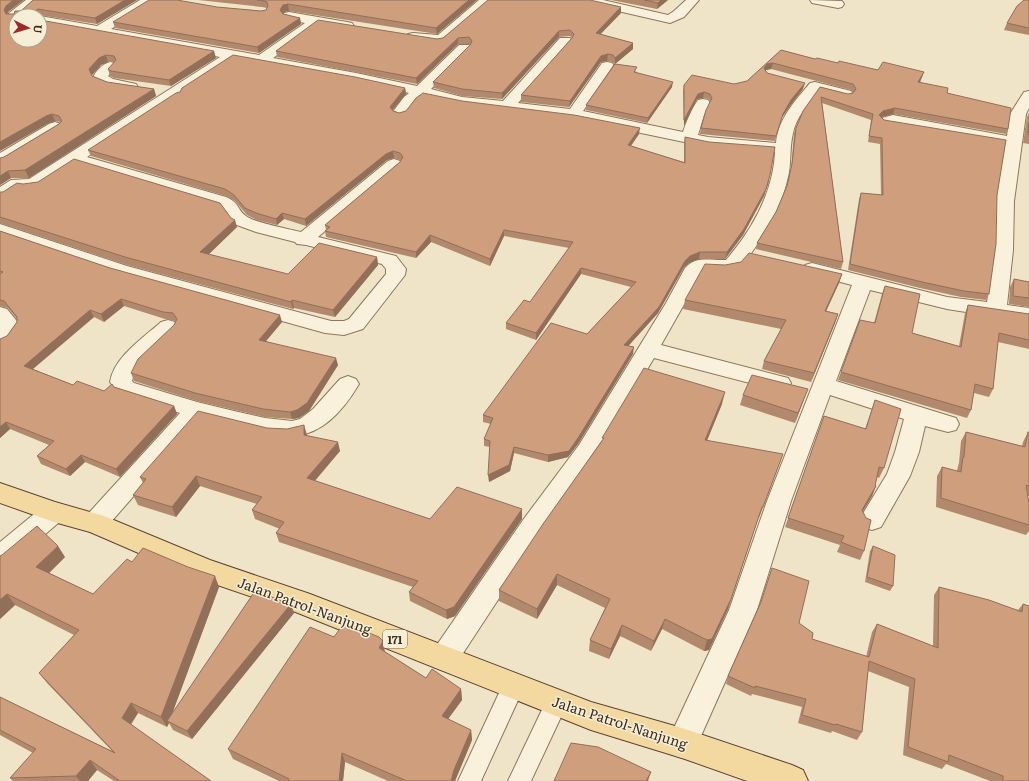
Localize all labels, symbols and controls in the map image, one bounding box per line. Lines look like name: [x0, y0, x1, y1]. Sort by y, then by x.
north arrow: [8, 8, 48, 48]
text: U: [31, 24, 47, 34]
street label: Jalan Patrol-Nanjung: [235, 571, 375, 639]
road number: 171: [383, 630, 407, 648]
street label: Jalan Patrol-Nanjung: [550, 691, 691, 753]

